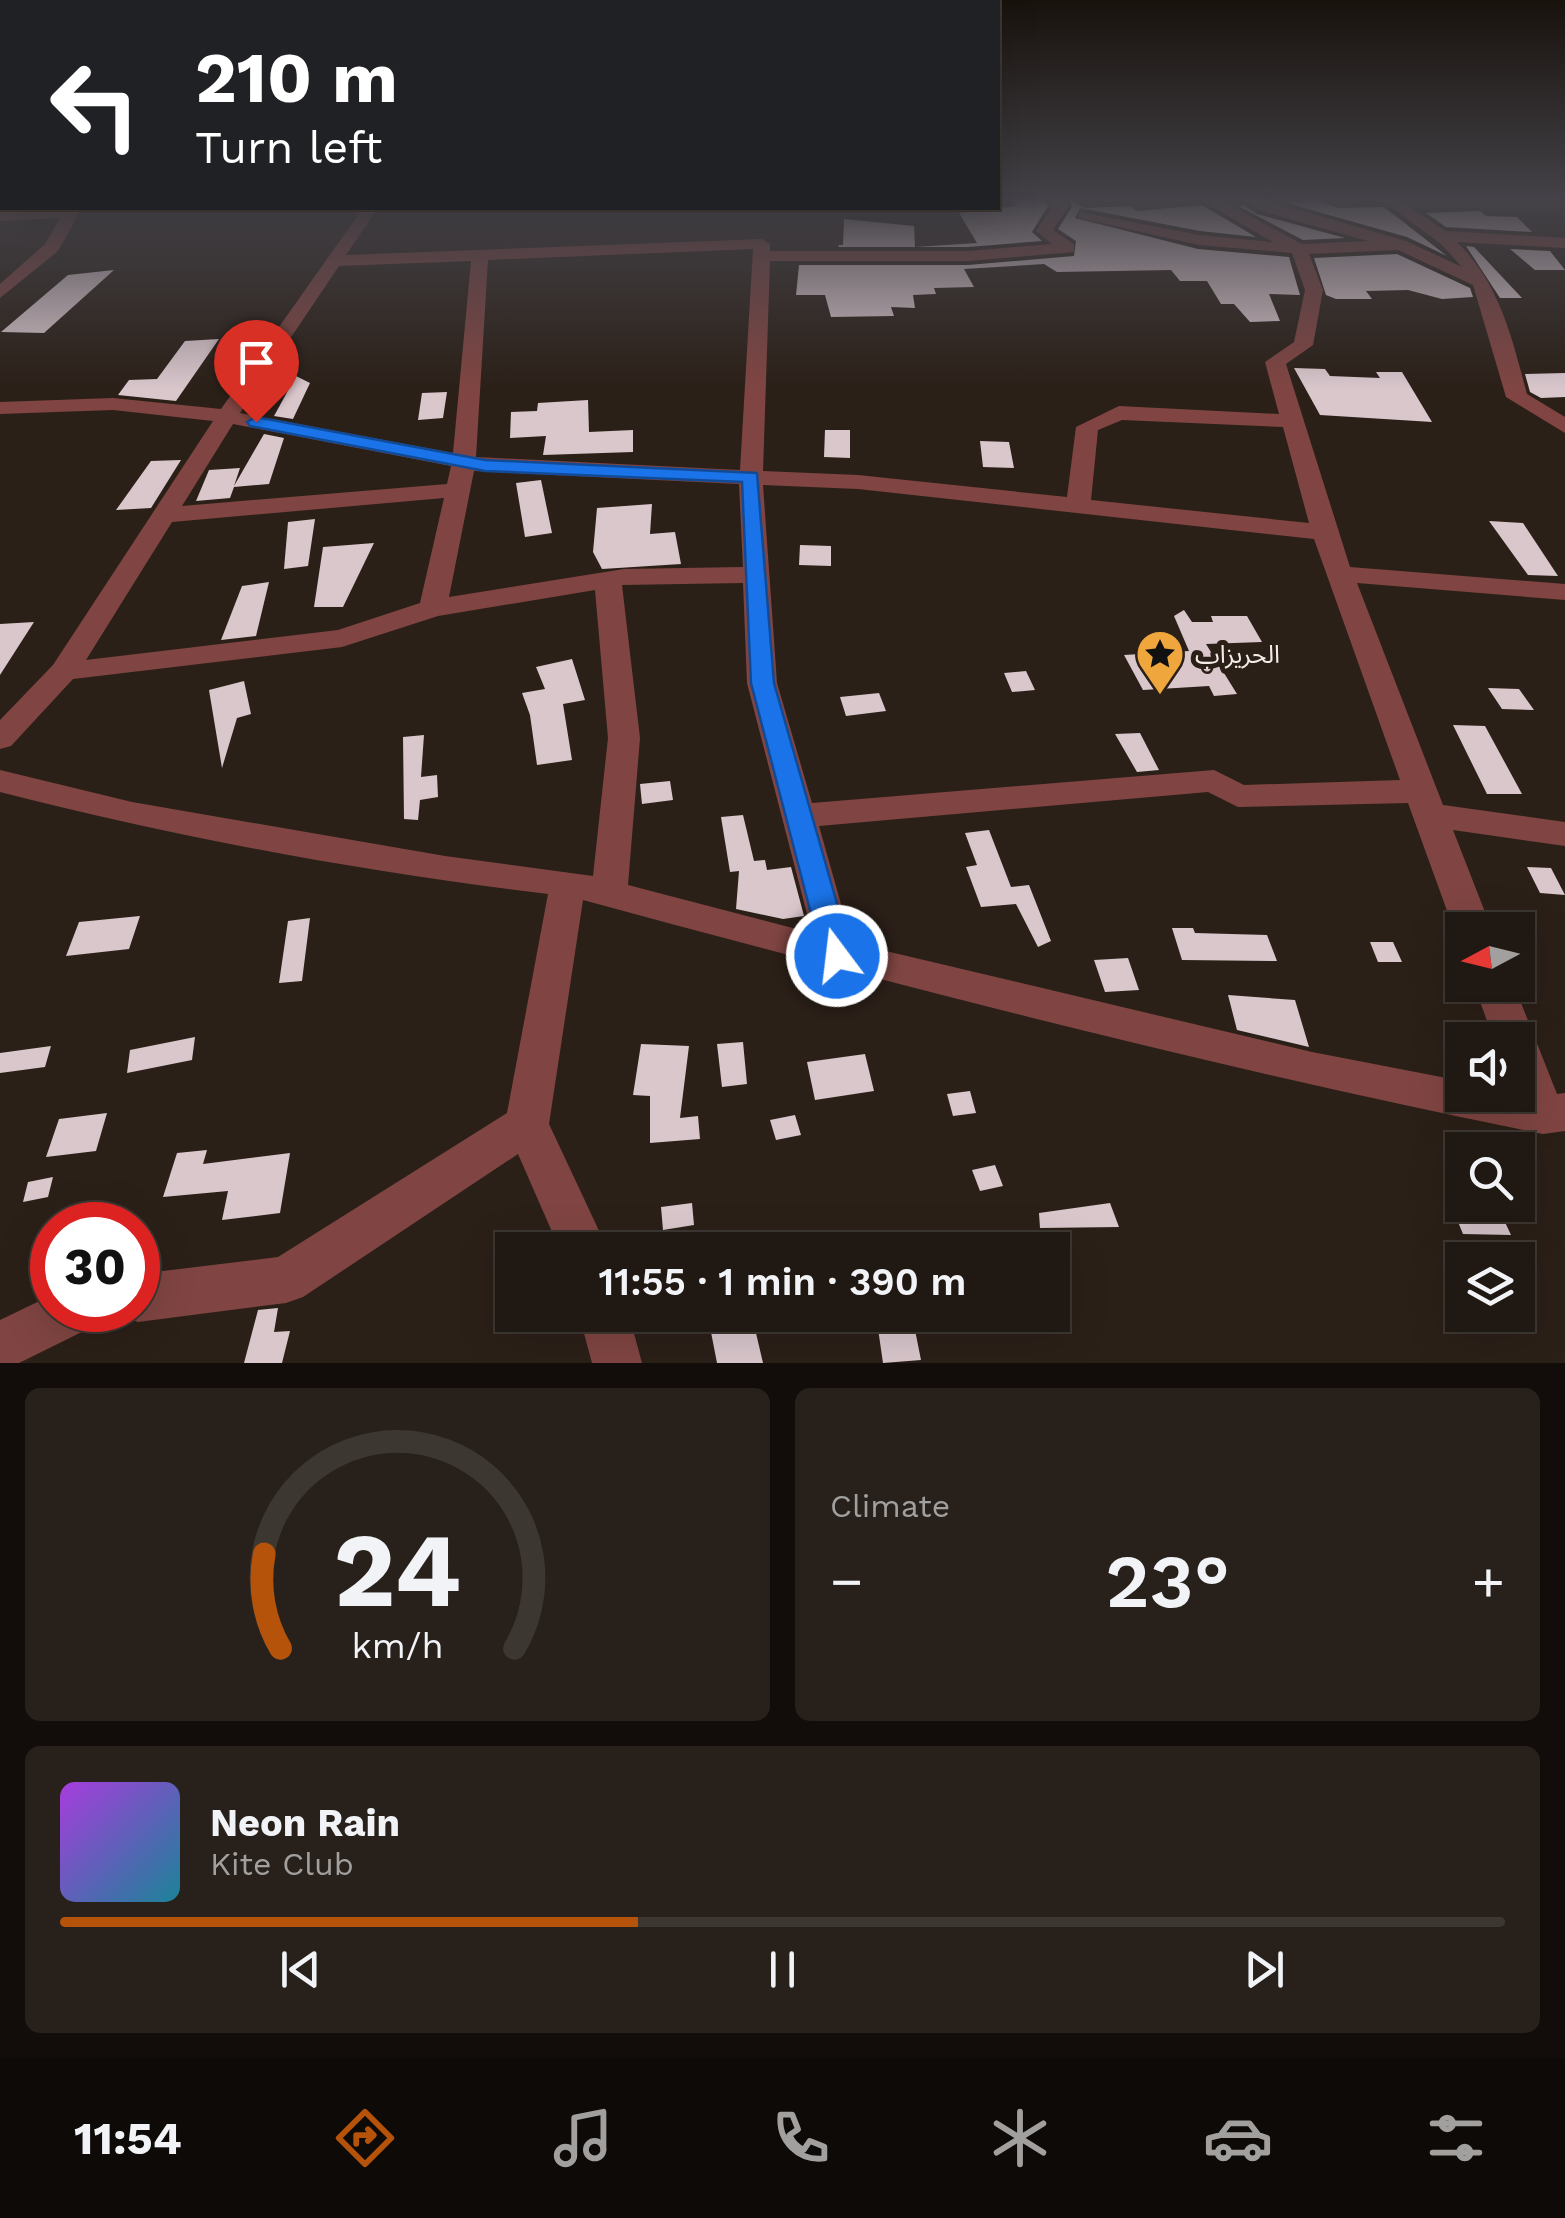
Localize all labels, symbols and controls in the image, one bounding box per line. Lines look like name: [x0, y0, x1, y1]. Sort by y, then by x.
text: 210 m: [195, 37, 398, 119]
icon: left: [30, 40, 160, 170]
text: Turn left: [195, 121, 382, 174]
pin: [214, 320, 299, 423]
icon: arrive: [229, 335, 284, 390]
place icon: الحريزاب: [1134, 628, 1186, 696]
place label: الحريزاب: [1195, 640, 1280, 669]
position arrow: [785, 904, 889, 1008]
north arrow: [1445, 912, 1535, 1002]
map controls: [1445, 912, 1535, 1332]
button: sound: [1445, 1022, 1535, 1112]
button: search: [1445, 1132, 1535, 1222]
speed limit sign: 30: [30, 1202, 160, 1332]
button: layers: [1445, 1242, 1535, 1332]
text: 11:55 · 1 min · 390 m: [599, 1260, 966, 1304]
text: Climate: [830, 1487, 950, 1525]
text: 24: [334, 1509, 461, 1631]
text: 23°: [1105, 1537, 1230, 1625]
text: −: [830, 1549, 863, 1613]
text: +: [1472, 1549, 1505, 1613]
text: km/h: [351, 1625, 444, 1667]
text: Neon Rain: [210, 1801, 400, 1845]
text: Kite Club: [210, 1845, 354, 1883]
icon: previous: [273, 1942, 328, 1997]
icon: pause: [755, 1942, 810, 1997]
icon: next: [1237, 1942, 1292, 1997]
icon: directions: [330, 2103, 400, 2173]
icon: music: [548, 2103, 618, 2173]
icon: phone: [766, 2103, 836, 2173]
icon: climate: [985, 2103, 1055, 2173]
icon: car: [1203, 2103, 1273, 2173]
icon: filters: [1421, 2103, 1491, 2173]
text: 11:54: [74, 2112, 182, 2165]

